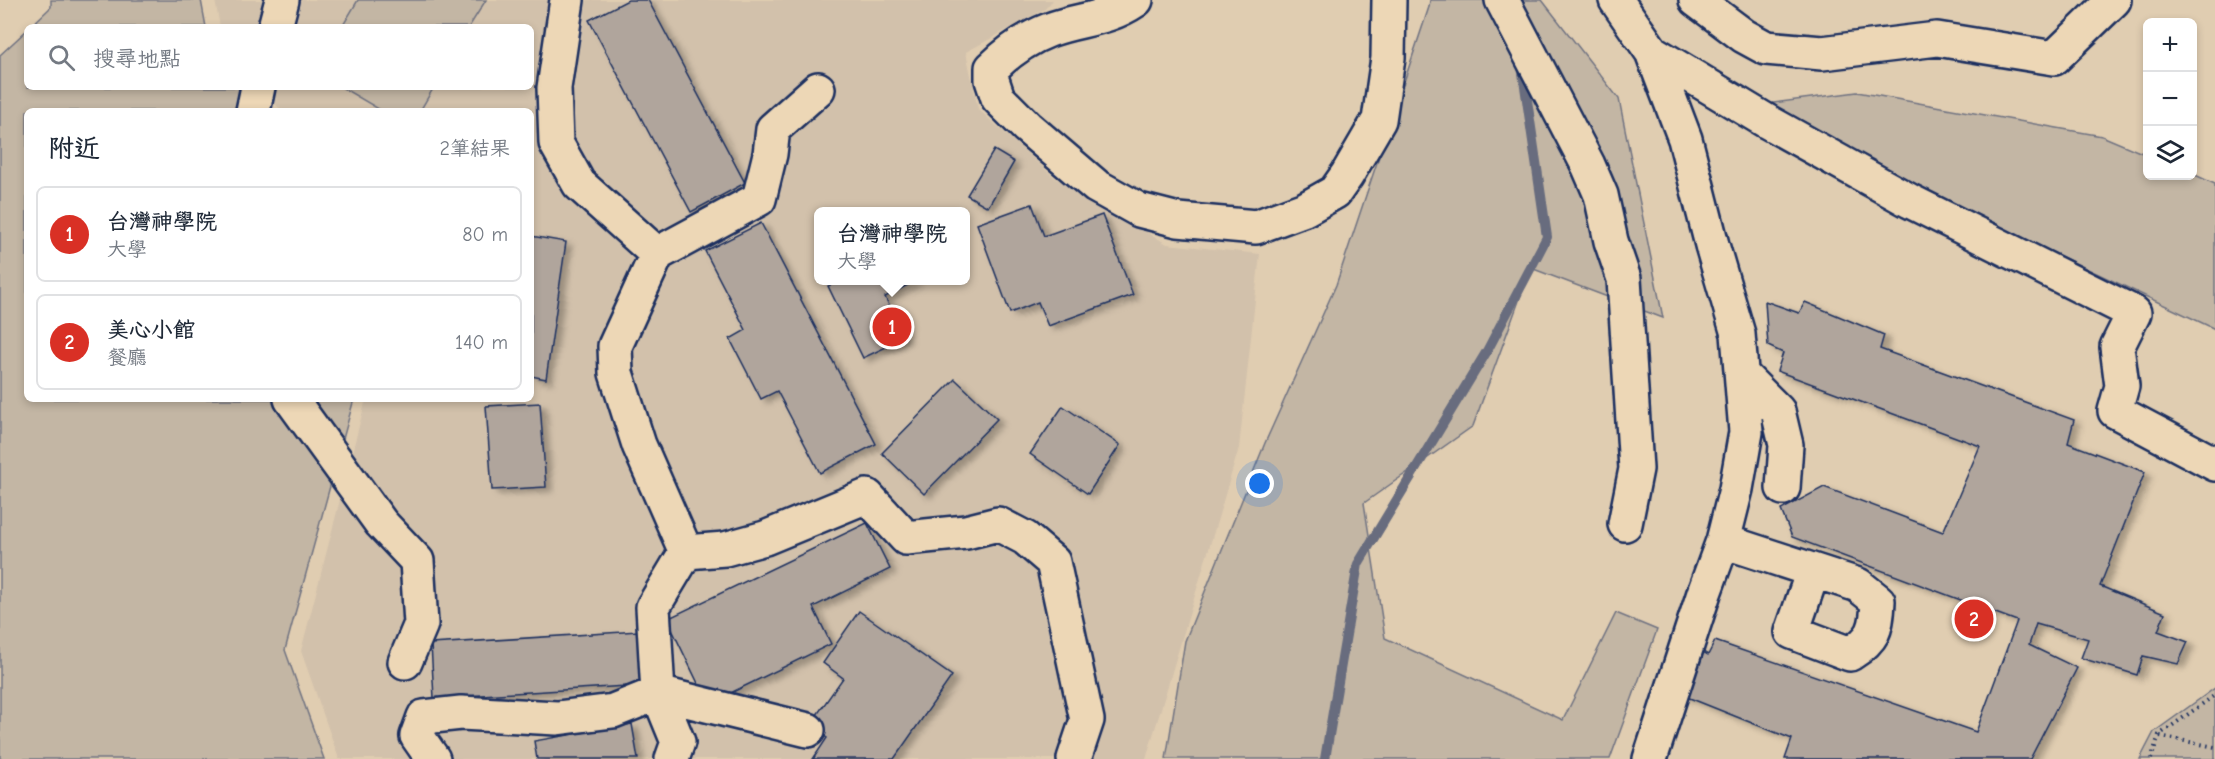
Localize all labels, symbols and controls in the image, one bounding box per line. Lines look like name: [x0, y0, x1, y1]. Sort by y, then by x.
map controls: [2143, 18, 2197, 180]
button: +: [2143, 18, 2197, 72]
search box: [24, 24, 534, 90]
icon: search: [45, 41, 78, 74]
text: 搜尋地點: [93, 46, 181, 72]
button: −: [2143, 72, 2197, 126]
button: layers: [2143, 126, 2197, 180]
text: 附近: [48, 134, 100, 164]
text: 2筆結果: [440, 137, 510, 160]
popup: [814, 207, 970, 285]
text: 台灣神學院: [107, 209, 217, 235]
text: 台灣神學院: [837, 221, 947, 247]
text: 1: [66, 223, 73, 246]
text: 80 m: [462, 223, 508, 246]
text: 大學: [107, 238, 147, 261]
text: 大學: [837, 250, 877, 273]
pin: 1: [872, 304, 912, 350]
text: 美心小館: [107, 317, 195, 343]
text: 2: [65, 331, 74, 354]
text: 140 m: [455, 331, 508, 354]
text: 餐廳: [107, 346, 147, 369]
your location: [1245, 469, 1274, 498]
pin: 2: [1954, 596, 1994, 642]

